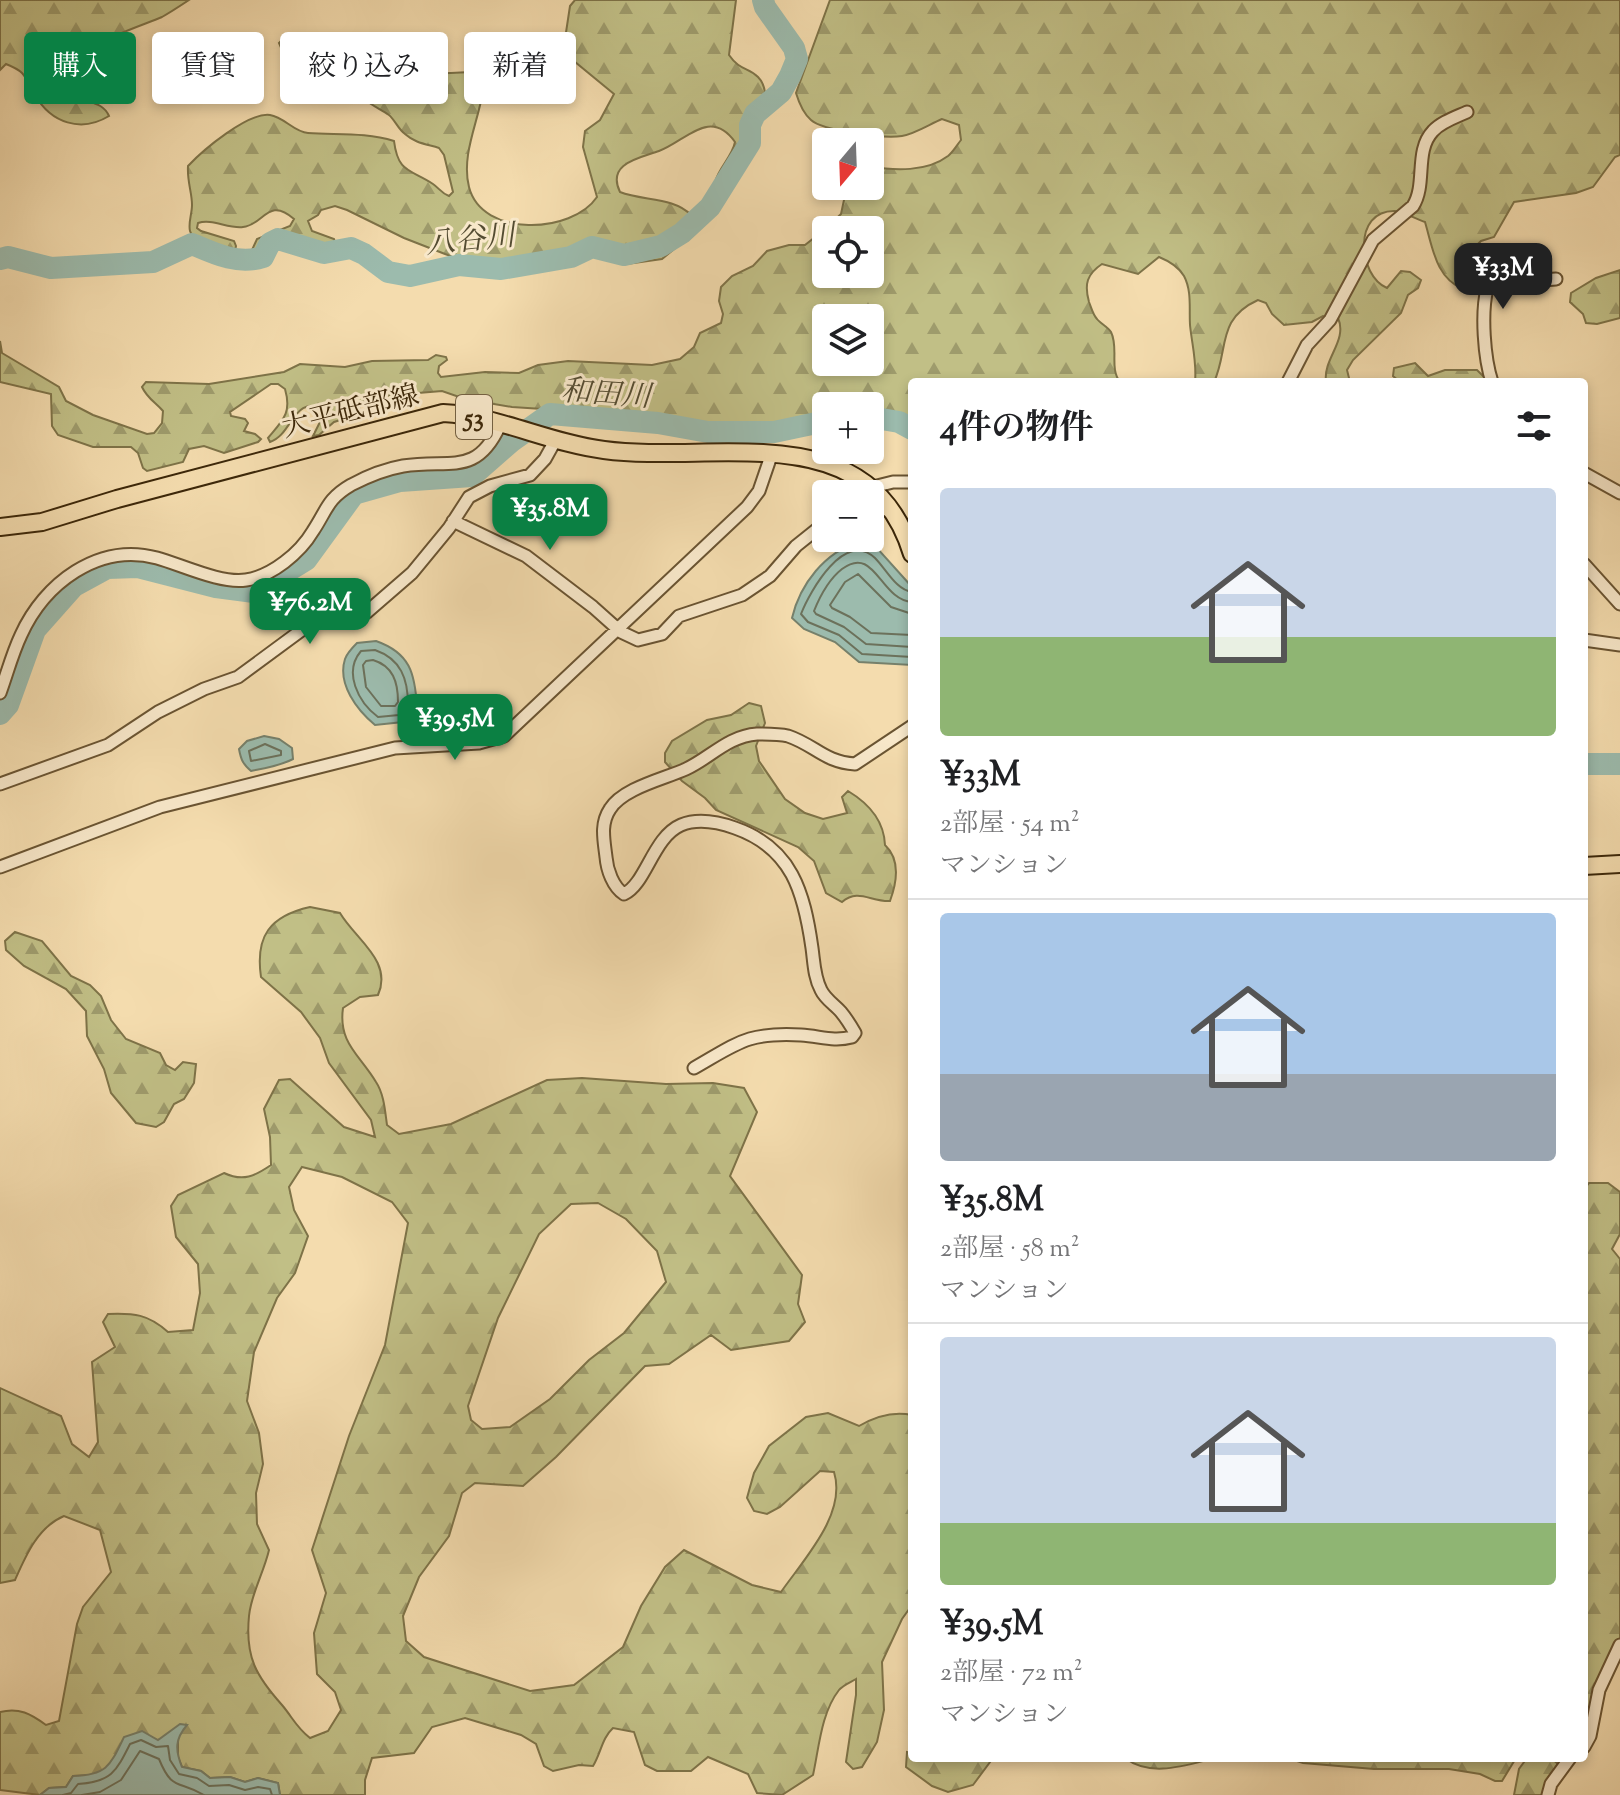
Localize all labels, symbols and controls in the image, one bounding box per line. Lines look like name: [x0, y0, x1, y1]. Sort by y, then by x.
chip: 購入: [24, 32, 136, 104]
chip: 賃貸: [152, 32, 264, 104]
chip: 絞り込み: [280, 32, 448, 104]
chip: 新着: [464, 32, 576, 104]
north arrow: [812, 128, 884, 200]
map controls: [812, 128, 884, 552]
water label: 八谷川: [423, 215, 520, 268]
button: locate: [812, 216, 884, 288]
pin: ¥33M: [1456, 243, 1550, 311]
text: ¥33M: [1472, 250, 1534, 287]
button: layers: [812, 304, 884, 376]
water label: 和田川: [559, 371, 655, 420]
street label: 大平砥部線: [278, 377, 423, 449]
button: +: [812, 392, 884, 464]
road number: 53: [456, 395, 492, 439]
icon: filters: [1512, 404, 1556, 448]
text: 4件の物件: [940, 405, 1093, 454]
button: −: [812, 480, 884, 552]
pin: ¥35.8M: [485, 484, 615, 552]
text: ¥35.8M: [510, 491, 590, 528]
icon: home: [1176, 540, 1320, 684]
pin: ¥76.2M: [245, 578, 375, 646]
text: ¥76.2M: [268, 585, 352, 622]
pin: ¥39.5M: [390, 694, 520, 762]
text: ¥39.5M: [416, 701, 495, 738]
text: ¥33M: [940, 752, 1021, 801]
text: 2部屋 · 54 m²: [940, 806, 1080, 843]
text: マンション: [940, 848, 1069, 885]
icon: home: [1176, 965, 1320, 1109]
text: ¥35.8M: [940, 1177, 1044, 1226]
text: 2部屋 · 58 m²: [940, 1231, 1080, 1268]
text: マンション: [940, 1273, 1069, 1310]
icon: home: [1176, 1389, 1320, 1533]
text: ¥39.5M: [940, 1601, 1043, 1650]
text: 2部屋 · 72 m²: [940, 1655, 1083, 1692]
text: マンション: [940, 1697, 1069, 1734]

